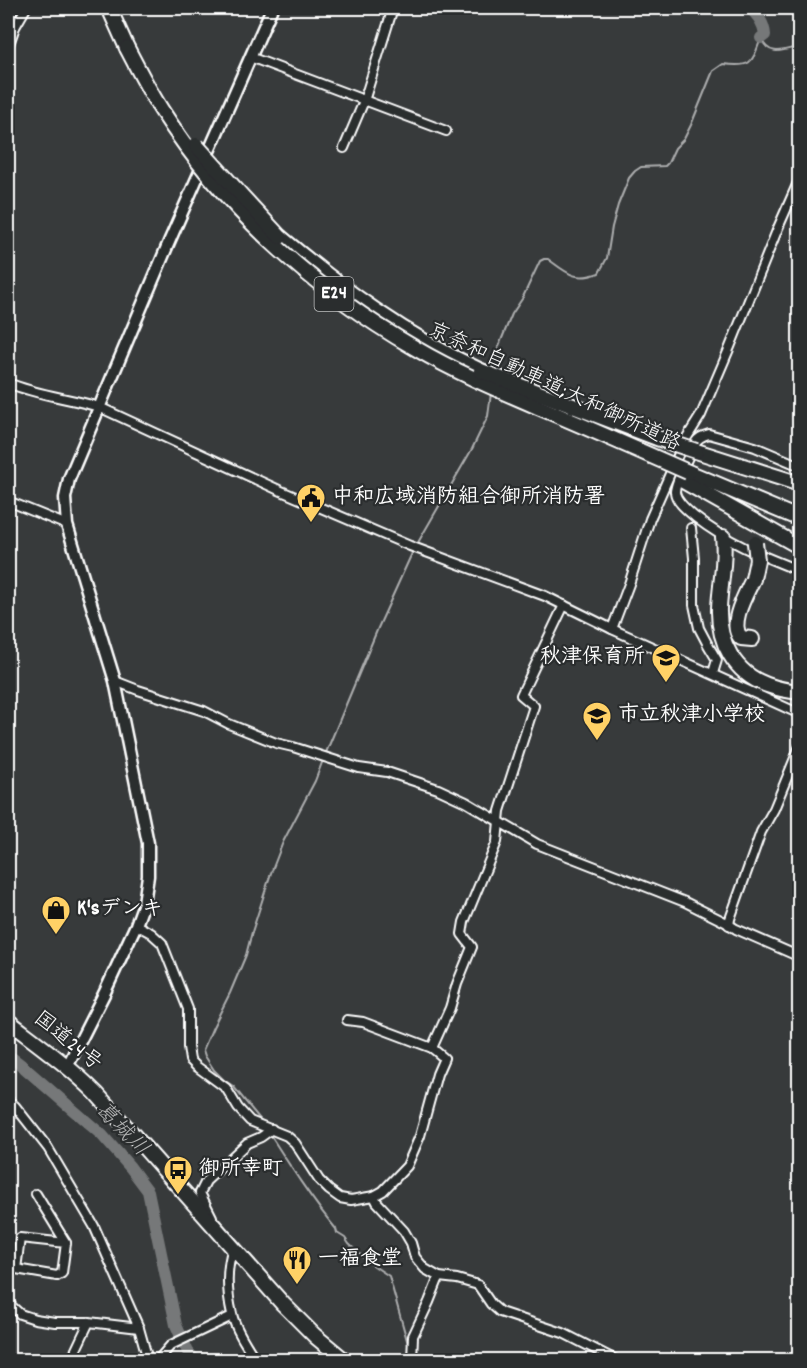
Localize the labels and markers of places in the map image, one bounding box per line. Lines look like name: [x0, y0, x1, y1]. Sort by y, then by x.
public building icon: 中和広域消防組合御所消防署: [295, 482, 327, 524]
place label: 中和広域消防組合御所消防署: [332, 483, 605, 513]
school or university icon: 秋津保育所: [650, 642, 682, 684]
place label: 秋津保育所: [540, 643, 645, 673]
school or university icon: 市立秋津小学校: [581, 700, 613, 742]
place label: 市立秋津小学校: [618, 701, 765, 731]
shop icon: K'sデンキ: [40, 894, 72, 936]
place label: K'sデンキ: [77, 895, 163, 925]
bus stop icon: 御所幸町: [162, 1154, 194, 1196]
place label: 御所幸町: [199, 1155, 283, 1185]
restaurant icon: 一福食堂: [281, 1244, 313, 1286]
place label: 一福食堂: [318, 1245, 402, 1275]

